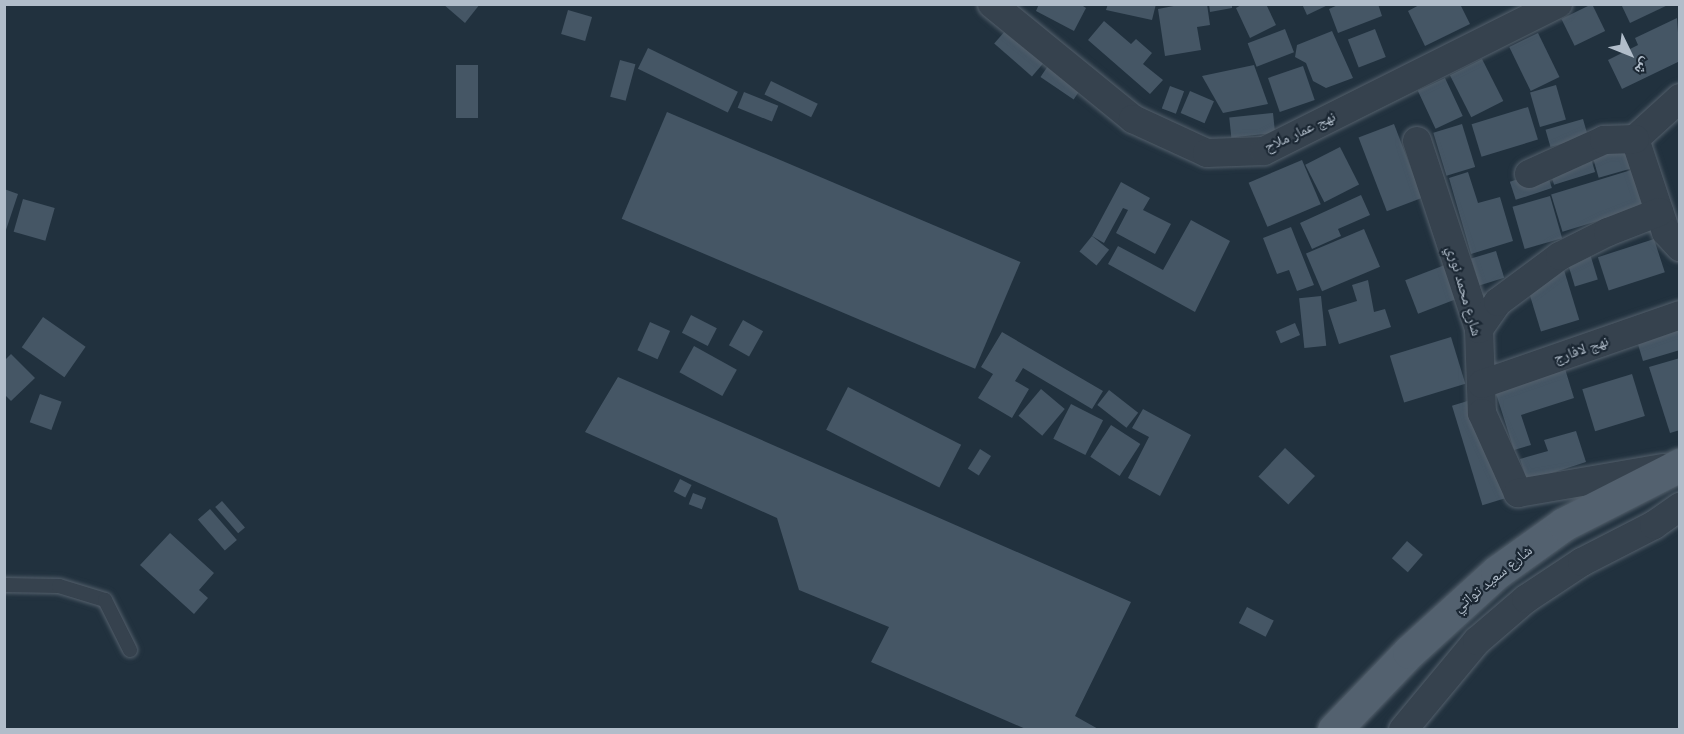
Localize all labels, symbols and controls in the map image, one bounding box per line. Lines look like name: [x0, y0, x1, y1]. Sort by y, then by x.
north arrow: [1600, 24, 1660, 84]
text: ش: [1630, 53, 1657, 80]
street label: نهج عمار ملاح: [1261, 108, 1339, 156]
street label: شارع محمد نوري: [1443, 244, 1485, 338]
street label: نهج لافارج: [1551, 332, 1611, 368]
street label: شارع سعيد تواتي: [1450, 542, 1536, 616]

